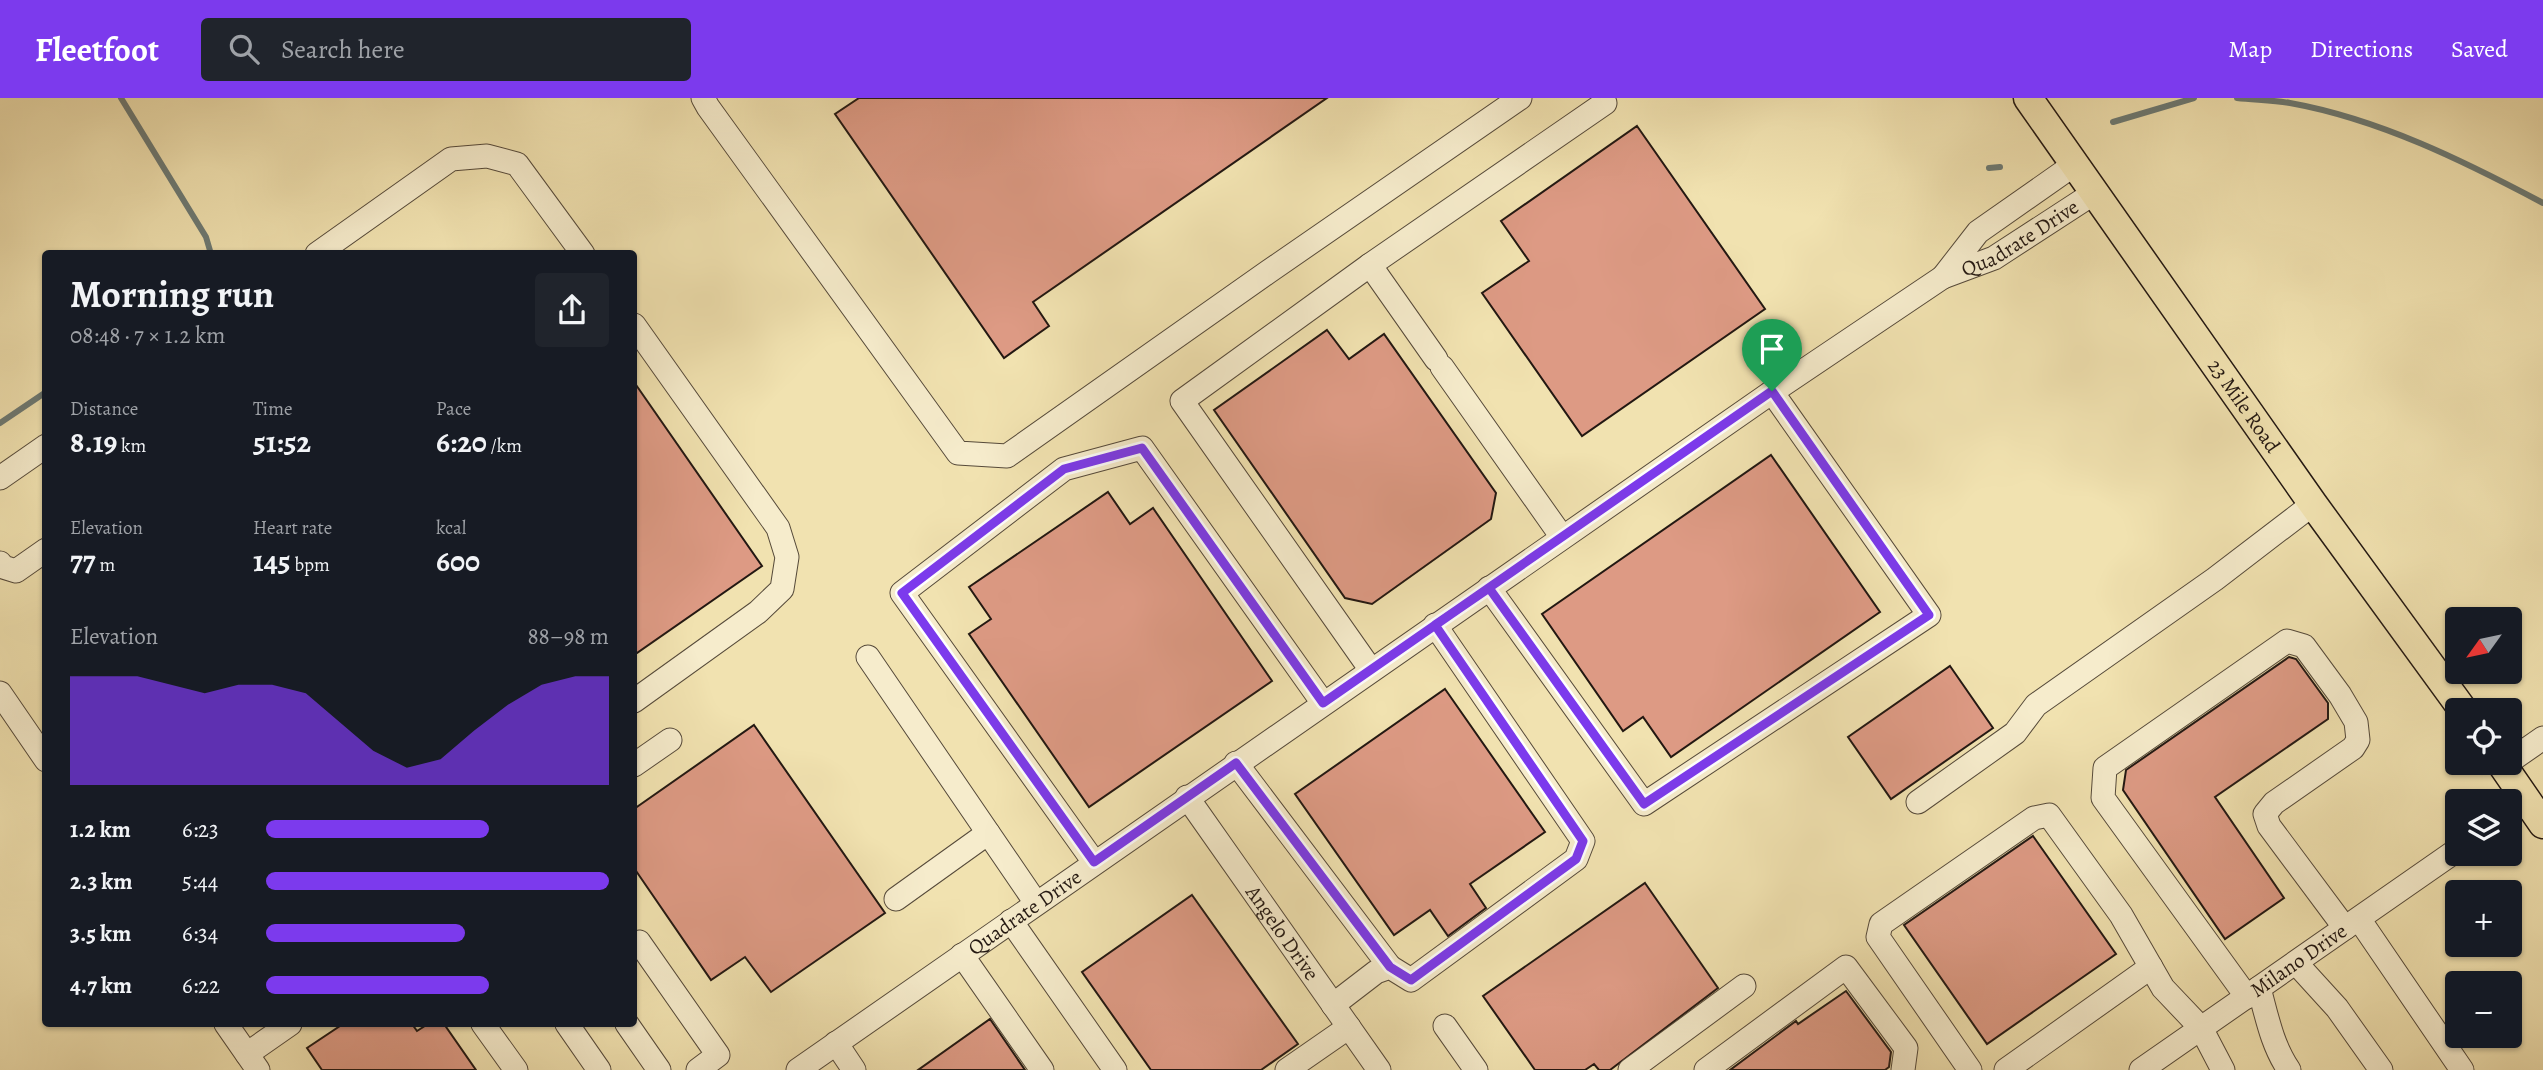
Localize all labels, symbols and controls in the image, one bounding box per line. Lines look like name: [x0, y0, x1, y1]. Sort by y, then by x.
search box: [201, 18, 691, 81]
text: Fleetfoot: [35, 27, 159, 72]
icon: search: [225, 30, 263, 68]
text: Search here: [281, 32, 405, 67]
text: Map: [2228, 33, 2272, 65]
text: Directions: [2310, 33, 2413, 65]
text: Saved: [2451, 33, 2508, 65]
street label: Quadrate Drive: [1957, 193, 2084, 283]
text: Morning run: [70, 268, 274, 320]
button: share: [535, 273, 609, 347]
pin: [1742, 319, 1802, 391]
text: 08:48 · 7 × 1.2 km: [70, 320, 225, 351]
icon: arrive: [1753, 330, 1791, 368]
street label: 23 Mile Road: [2201, 353, 2287, 459]
text: Distance: [70, 396, 138, 422]
text: Time: [253, 396, 292, 422]
text: Pace: [436, 396, 471, 422]
text: 8.19: [70, 422, 117, 462]
text: 51:52: [253, 422, 311, 462]
text: 6:20: [436, 422, 487, 462]
text: km: [117, 433, 146, 459]
text: /km: [487, 433, 522, 459]
text: Elevation: [70, 515, 143, 541]
text: Heart rate: [253, 515, 332, 541]
text: kcal: [436, 515, 466, 541]
text: 77: [70, 541, 96, 581]
text: 145: [253, 541, 291, 581]
text: 600: [436, 541, 480, 581]
text: m: [96, 552, 115, 578]
text: bpm: [291, 552, 330, 578]
north arrow: [2445, 607, 2522, 684]
map controls: [2445, 607, 2522, 1048]
text: Elevation: [70, 621, 158, 652]
text: 88–98 m: [527, 621, 609, 652]
button: locate: [2445, 698, 2522, 775]
button: layers: [2445, 789, 2522, 866]
text: 1.2 km: [70, 814, 131, 845]
text: 6:23: [182, 814, 219, 845]
street label: Quadrate Drive: [962, 863, 1087, 962]
text: 2.3 km: [70, 866, 133, 897]
text: 5:44: [182, 866, 218, 897]
street label: Angelo Drive: [1239, 879, 1326, 986]
button: +: [2445, 880, 2522, 957]
street label: Milano Drive: [2245, 917, 2352, 1004]
text: 3.5 km: [70, 918, 131, 949]
text: 6:34: [182, 918, 218, 949]
text: 4.7 km: [70, 970, 132, 1001]
text: 6:22: [182, 970, 220, 1001]
button: −: [2445, 971, 2522, 1048]

